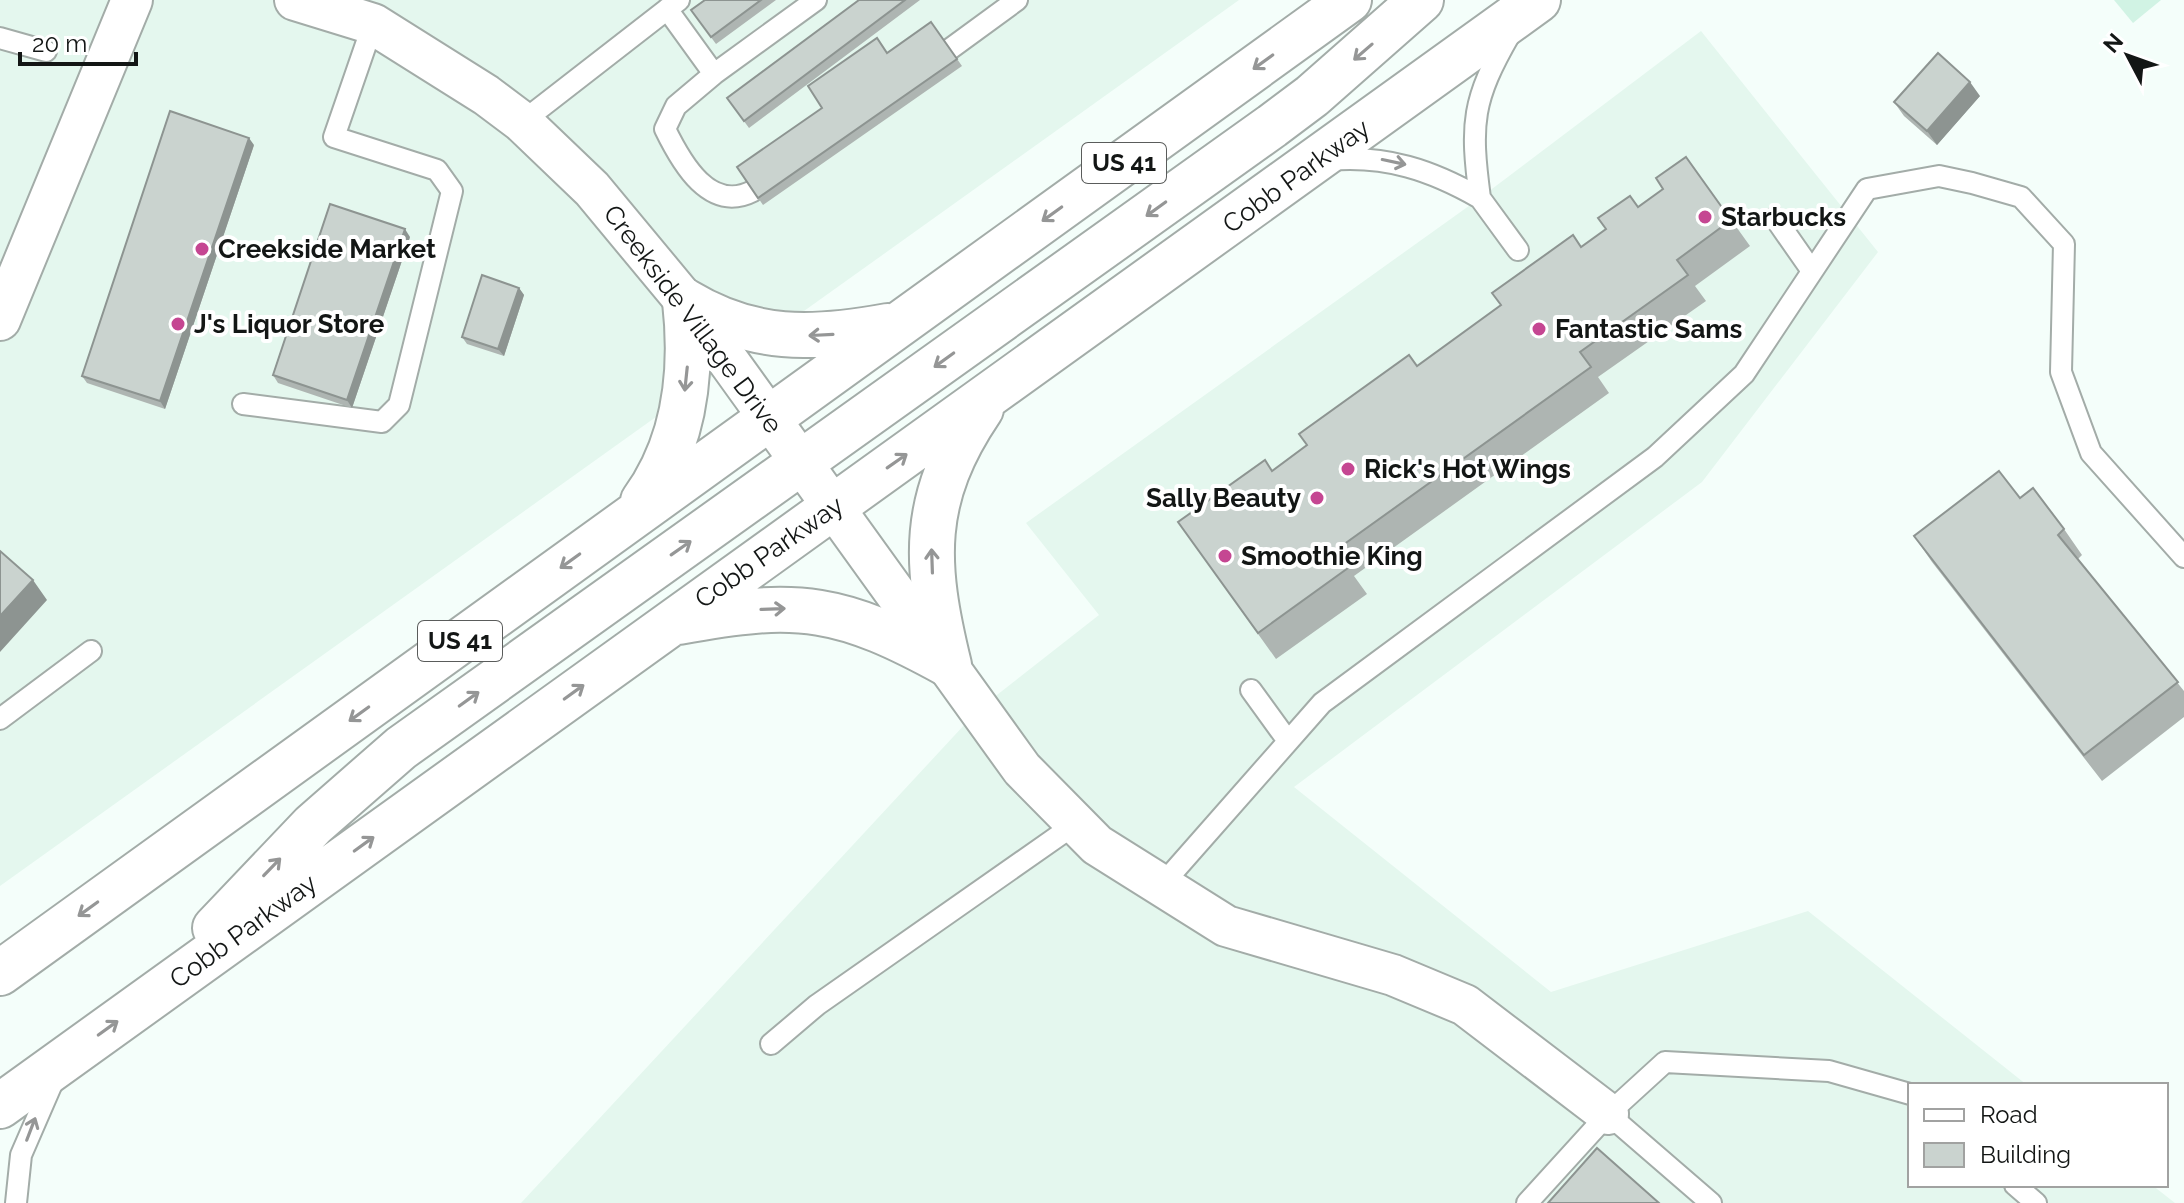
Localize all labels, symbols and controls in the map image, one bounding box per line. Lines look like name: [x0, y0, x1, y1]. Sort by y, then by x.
scale bar: [20, 16, 136, 66]
north arrow: [2088, 16, 2168, 96]
text: N: [2098, 28, 2128, 58]
text: 20 m: [32, 29, 87, 58]
one-way arrow: [1353, 43, 1373, 61]
one-way arrow: [1253, 54, 1275, 70]
street label: Cobb Parkway: [1217, 113, 1375, 239]
road number: US 41: [1082, 143, 1166, 183]
one-way arrow: [1381, 156, 1407, 171]
street label: Creekside Village Drive: [597, 199, 789, 439]
one-way arrow: [1145, 201, 1167, 217]
place label: Starbucks: [1721, 202, 1846, 232]
one-way arrow: [1042, 206, 1064, 222]
marker: Starbucks: [1696, 208, 1714, 226]
place label: Creekside Market: [218, 234, 436, 264]
marker: Creekside Market: [193, 240, 211, 258]
place label: J's Liquor Store: [194, 309, 385, 339]
place label: Fantastic Sams: [1555, 314, 1743, 344]
marker: J's Liquor Store: [169, 315, 187, 333]
marker: Fantastic Sams: [1530, 320, 1548, 338]
one-way arrow: [808, 328, 835, 343]
one-way arrow: [934, 352, 956, 368]
one-way arrow: [678, 365, 693, 392]
one-way arrow: [886, 453, 908, 469]
place label: Rick's Hot Wings: [1364, 454, 1571, 484]
marker: Rick's Hot Wings: [1339, 460, 1357, 478]
place label: Sally Beauty: [1146, 483, 1301, 513]
marker: Sally Beauty: [1308, 489, 1326, 507]
street label: Cobb Parkway: [689, 490, 849, 614]
one-way arrow: [670, 540, 691, 557]
place label: Smoothie King: [1241, 541, 1423, 571]
marker: Smoothie King: [1216, 547, 1234, 565]
one-way arrow: [924, 548, 939, 575]
one-way arrow: [559, 553, 581, 570]
one-way arrow: [759, 602, 786, 617]
road number: US 41: [418, 621, 502, 661]
one-way arrow: [563, 683, 585, 700]
one-way arrow: [458, 691, 480, 707]
one-way arrow: [348, 705, 370, 722]
one-way arrow: [352, 836, 374, 852]
one-way arrow: [262, 858, 281, 877]
street label: Cobb Parkway: [164, 868, 322, 994]
one-way arrow: [78, 901, 99, 918]
one-way arrow: [97, 1019, 119, 1036]
legend: [1908, 1083, 2168, 1187]
text: Road: [1980, 1100, 2038, 1129]
one-way arrow: [25, 1117, 39, 1142]
text: Building: [1980, 1140, 2071, 1169]

